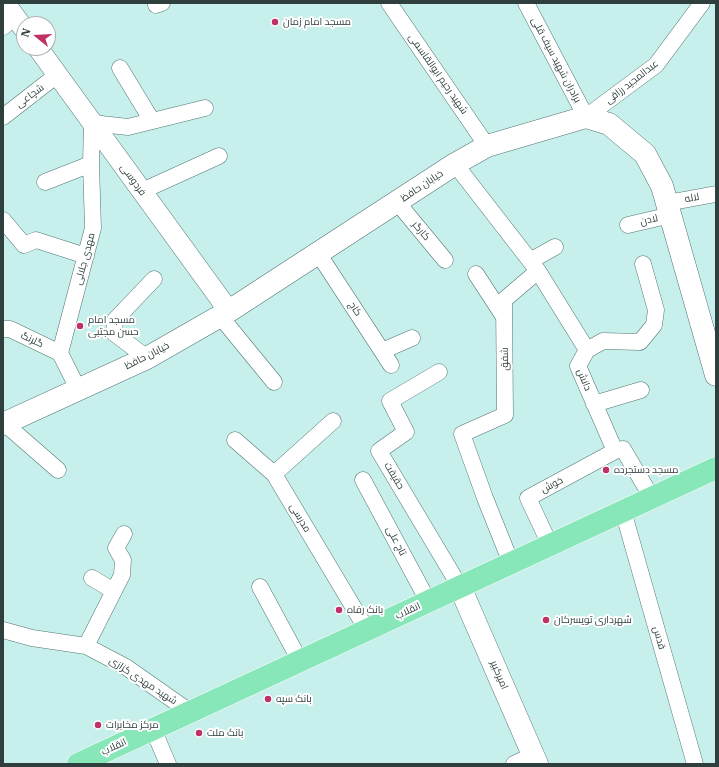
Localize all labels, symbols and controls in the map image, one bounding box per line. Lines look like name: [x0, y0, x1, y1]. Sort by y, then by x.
street label: برادران شهید سیف قلی: [528, 15, 584, 105]
north arrow: [16, 16, 56, 56]
place label: مسجد امام زمان: [283, 16, 351, 28]
marker: مسجد امام زمان: [270, 17, 280, 27]
text: N: [18, 26, 34, 39]
street label: شهید رحیم ابوالقاسمی: [406, 32, 470, 116]
street label: عبدالمجید رزاقی: [603, 58, 661, 106]
street label: شچاعی: [14, 82, 46, 110]
street label: فردوسی: [117, 162, 149, 198]
street label: خیابان حافظ: [399, 167, 445, 205]
street label: لاله: [684, 191, 700, 205]
street label: لادن: [639, 212, 659, 228]
street label: کارگر: [409, 219, 433, 243]
street label: مهدی جلالی: [72, 232, 98, 286]
street label: کاج: [346, 299, 364, 319]
place label: مسجد امام حسن مجتبی: [88, 314, 138, 338]
marker: مسجد امام حسن مجتبی: [75, 321, 85, 331]
street label: گلرنگ: [19, 330, 45, 350]
street label: خیابان حافظ: [123, 340, 171, 372]
street label: شفق: [499, 347, 511, 371]
street label: دانش: [574, 367, 594, 393]
street label: حقیقت: [381, 460, 407, 492]
place label: مسجد دستجرده: [614, 464, 678, 476]
marker: مسجد دستجرده: [601, 465, 611, 475]
street label: خوش: [539, 474, 565, 496]
street label: مدرسی: [287, 501, 313, 535]
street label: تاج علی: [383, 524, 409, 558]
street label: انقلاب: [394, 600, 422, 622]
place label: بانک رفاه: [347, 604, 383, 616]
marker: بانک رفاه: [334, 605, 344, 615]
place label: شهرداری تویسرکان: [554, 614, 632, 626]
marker: شهرداری تویسرکان: [541, 615, 551, 625]
street label: قدس: [650, 625, 668, 651]
street label: شهید مهدی کزازی: [107, 655, 179, 707]
street label: امیرکبیر: [488, 659, 510, 691]
place label: بانک سپه: [276, 693, 312, 705]
marker: بانک سپه: [263, 694, 273, 704]
place label: مرکز مخابرات: [106, 719, 159, 731]
marker: مرکز مخابرات: [93, 720, 103, 730]
place label: بانک ملت: [207, 727, 243, 739]
marker: بانک ملت: [194, 728, 204, 738]
street label: انقلاب: [100, 736, 128, 758]

